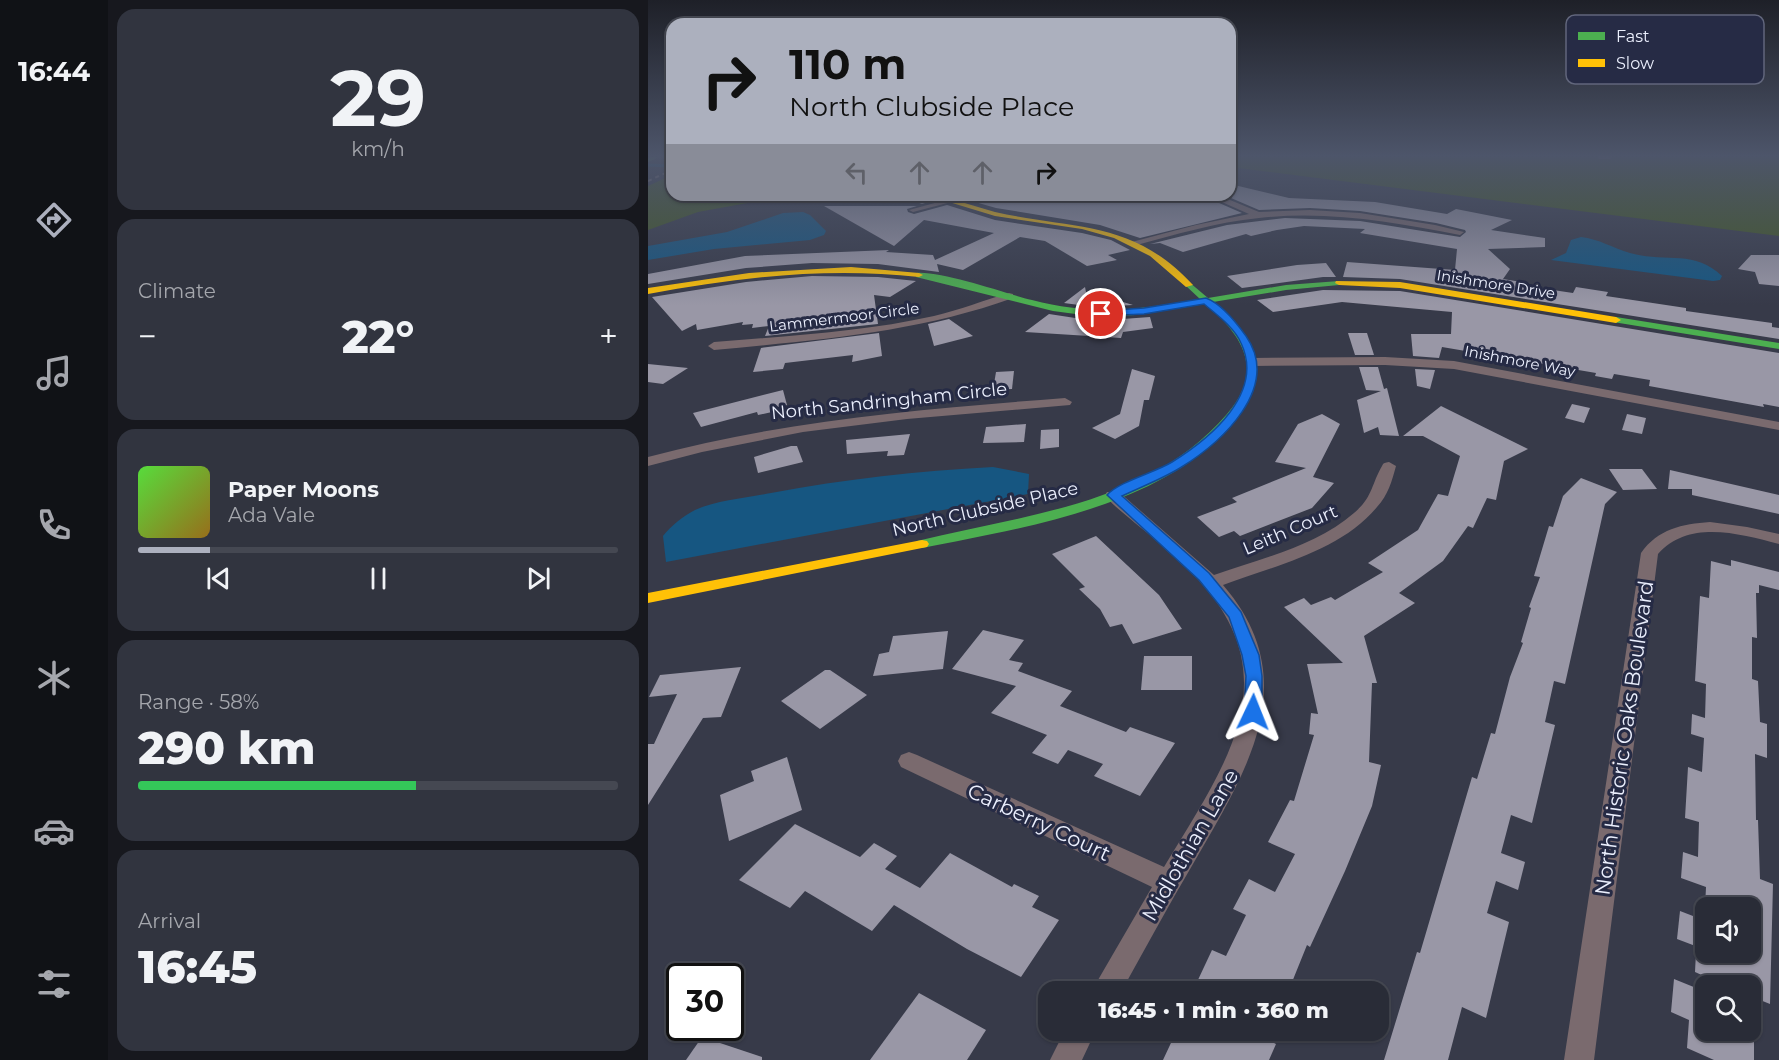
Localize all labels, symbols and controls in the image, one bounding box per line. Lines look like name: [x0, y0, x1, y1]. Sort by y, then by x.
legend: [1566, 15, 1764, 84]
text: Fast: [1616, 27, 1650, 46]
text: 110 m: [789, 38, 906, 90]
icon: right: [690, 42, 768, 120]
text: 29: [330, 50, 426, 146]
text: Slow: [1616, 54, 1654, 73]
text: 16:44: [18, 55, 90, 88]
text: North Clubside Place: [789, 90, 1074, 123]
text: km/h: [351, 137, 405, 161]
icon: left: [840, 156, 873, 189]
icon: ahead: [903, 156, 936, 189]
icon: ahead: [966, 156, 999, 189]
icon: right: [1029, 156, 1062, 189]
icon: directions: [33, 199, 75, 241]
street label: Inishmore Drive: [1435, 265, 1557, 303]
text: Climate: [138, 279, 216, 303]
pin: [1075, 288, 1126, 339]
icon: arrive: [1084, 297, 1117, 330]
street label: Lammermoor Circle: [768, 298, 920, 336]
text: 22°: [342, 309, 414, 364]
text: −: [138, 316, 157, 356]
text: +: [599, 316, 618, 356]
street label: Inishmore Way: [1463, 341, 1578, 381]
icon: music: [33, 352, 75, 394]
street label: North Sandringham Circle: [770, 378, 1008, 424]
text: Paper Moons: [228, 476, 379, 503]
street label: North Clubside Place: [890, 477, 1080, 541]
street label: Leith Court: [1239, 500, 1341, 560]
text: Ada Vale: [228, 503, 315, 527]
icon: phone: [33, 504, 75, 546]
icon: previous: [202, 562, 235, 595]
icon: pause: [362, 562, 395, 595]
icon: next: [522, 562, 555, 595]
street label: North Historic Oaks Boulevard: [1590, 579, 1658, 897]
icon: climate: [33, 657, 75, 699]
position arrow: [1221, 680, 1285, 744]
text: Range · 58%: [138, 690, 259, 714]
text: 290 km: [138, 720, 316, 775]
street label: Midlothian Lane: [1136, 765, 1244, 925]
street label: Carberry Court: [964, 778, 1114, 866]
icon: car: [33, 810, 75, 852]
map controls: [1695, 897, 1761, 1041]
button: sound: [1695, 897, 1761, 963]
text: Arrival: [138, 909, 201, 933]
text: 16:45: [138, 939, 257, 994]
icon: filters: [33, 963, 75, 1005]
speed limit sign: 30: [666, 963, 744, 1041]
button: search: [1695, 975, 1761, 1041]
text: 16:45 · 1 min · 360 m: [1098, 997, 1329, 1024]

